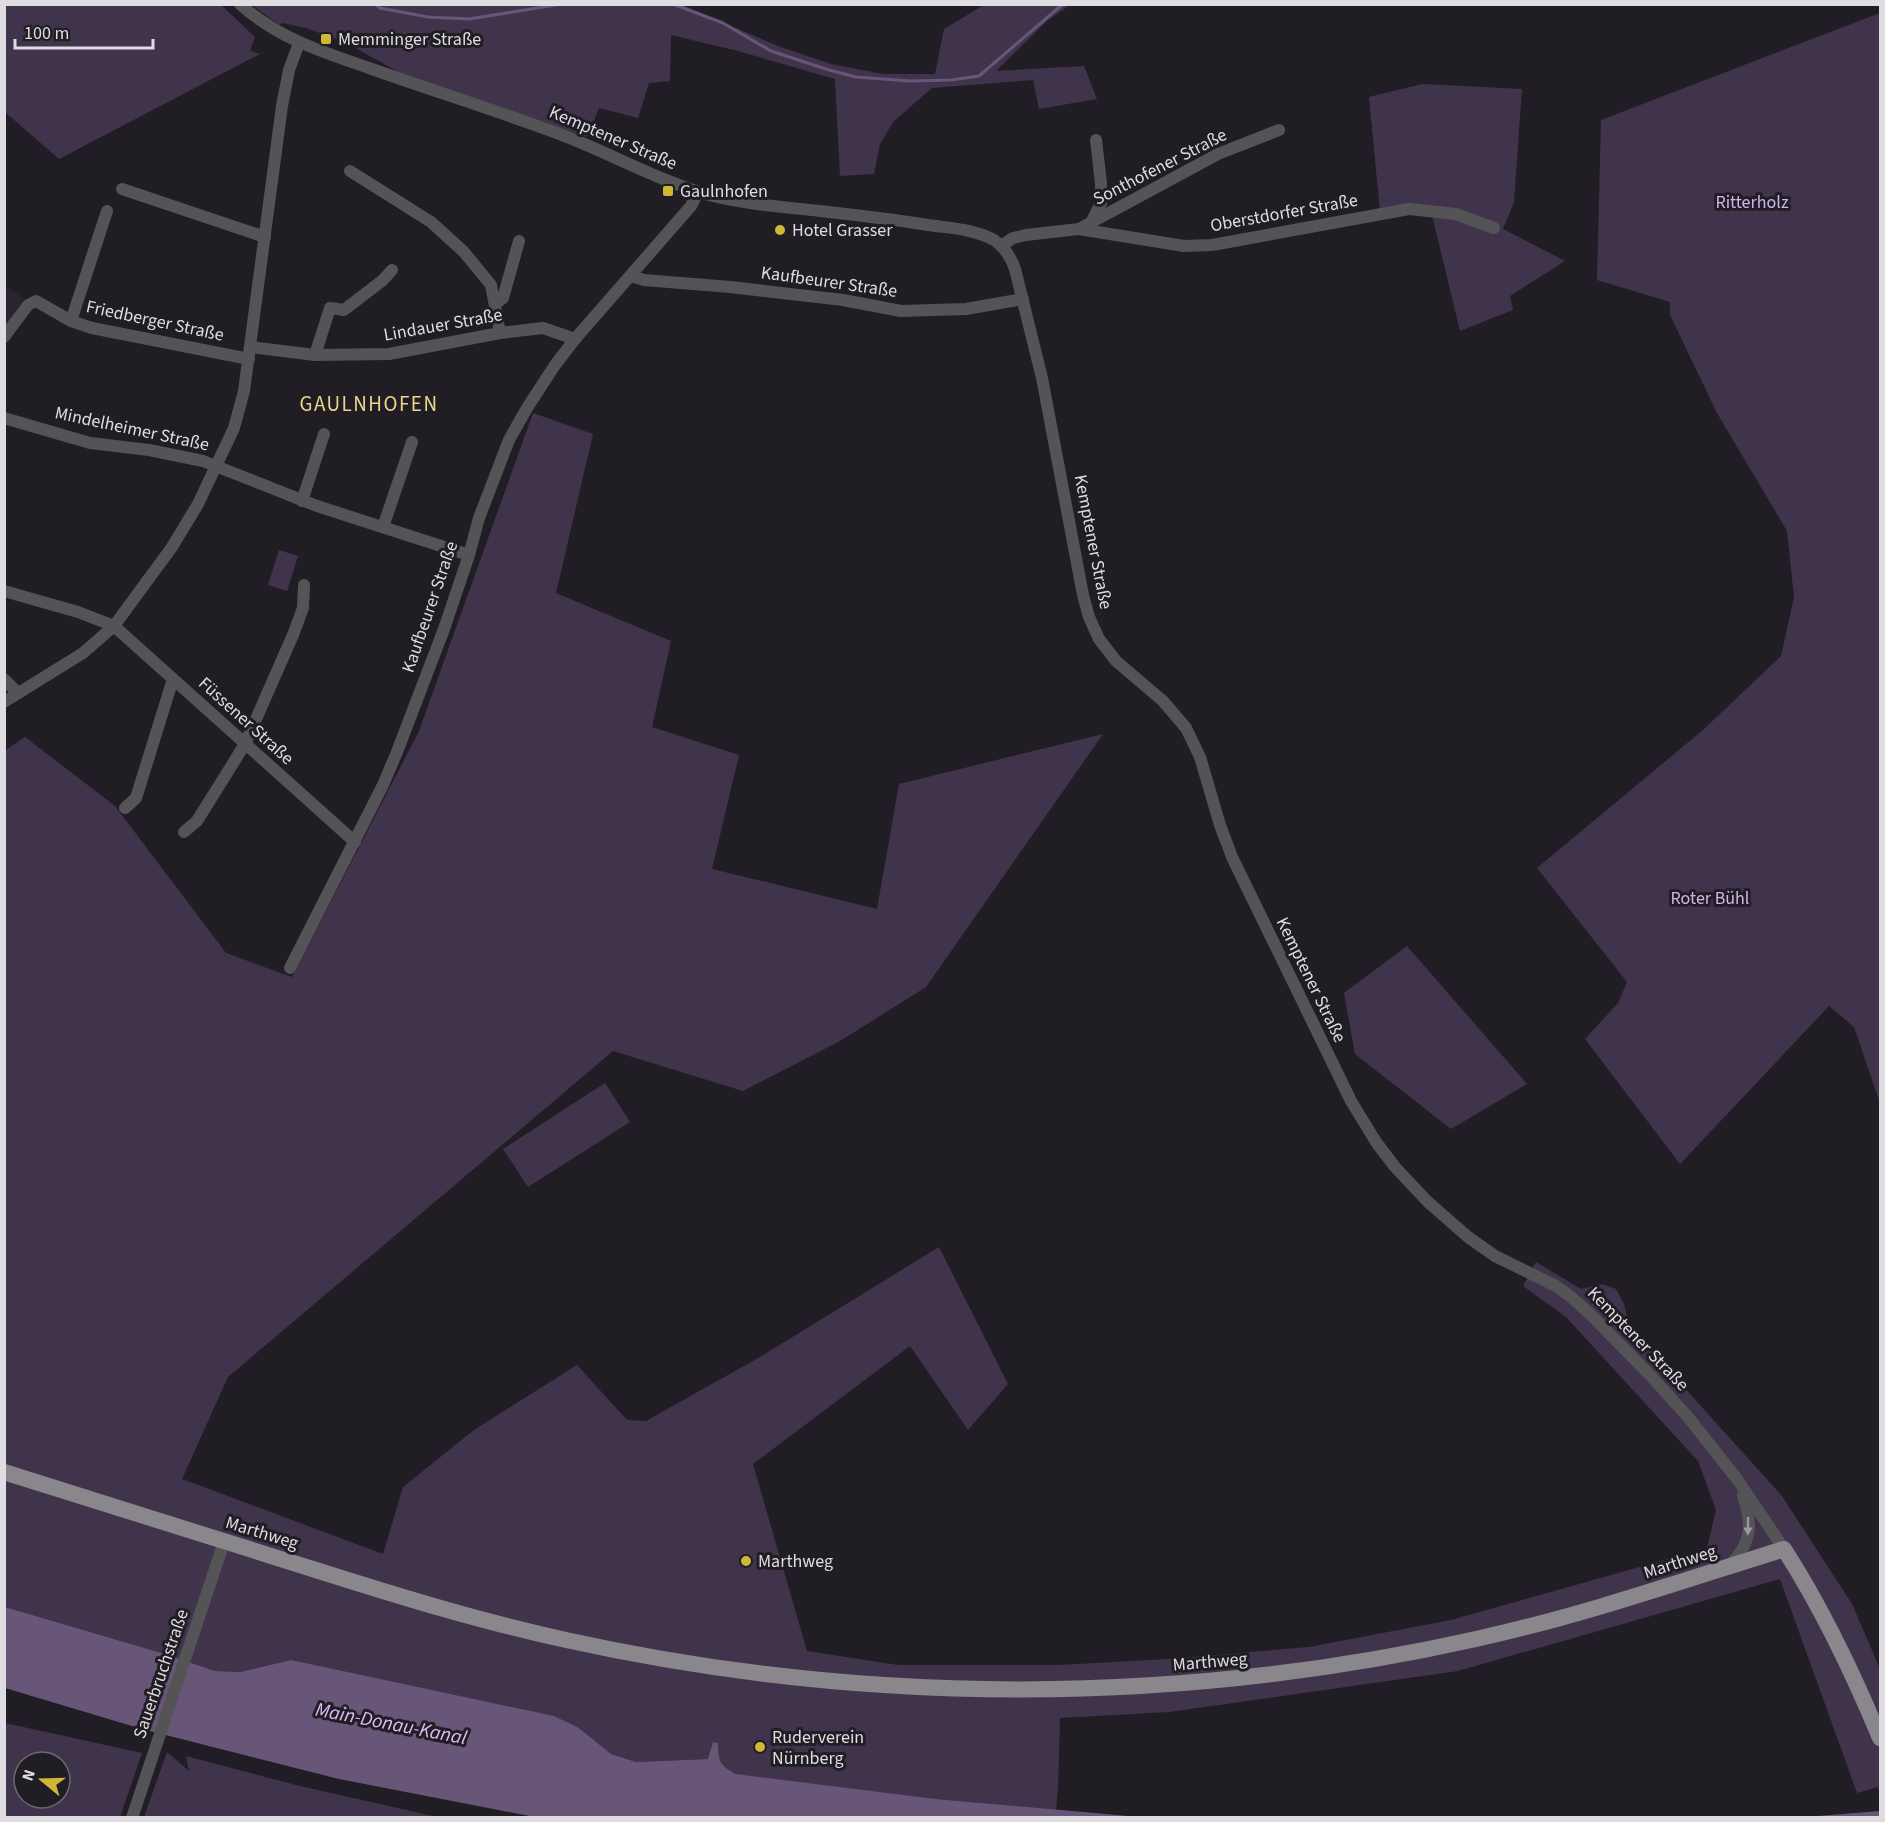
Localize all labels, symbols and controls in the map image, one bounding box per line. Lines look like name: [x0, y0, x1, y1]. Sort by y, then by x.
scale bar: [15, 12, 153, 50]
text: 100 m: [24, 21, 69, 46]
place label: Memminger Straße: [338, 27, 481, 52]
marker: Memminger Straße: [319, 32, 333, 46]
street label: Kemptener Straße: [545, 100, 681, 176]
street label: Sonthofener Straße: [1089, 122, 1231, 211]
place label: Gaulnhofen: [680, 179, 768, 204]
marker: Gaulnhofen: [661, 184, 675, 198]
street label: Oberstdorfer Straße: [1208, 188, 1360, 238]
park label: Ritterholz: [1715, 190, 1789, 215]
place label: Hotel Grasser: [792, 218, 893, 243]
marker: Hotel Grasser: [773, 223, 787, 237]
street label: Kaufbeurer Straße: [759, 260, 899, 304]
street label: Friedberger Straße: [84, 294, 226, 348]
street label: Lindauer Straße: [382, 302, 504, 348]
district label: GAULNHOFEN: [300, 389, 438, 419]
street label: Mindelheimer Straße: [53, 400, 212, 458]
street label: Kemptener Straße: [1068, 473, 1118, 612]
street label: Kaufbeurer Straße: [396, 538, 464, 676]
street label: Füssener Straße: [193, 671, 299, 771]
park label: Roter Bühl: [1671, 886, 1749, 911]
street label: Kemptener Straße: [1270, 913, 1352, 1047]
street label: Kemptener Straße: [1582, 1281, 1695, 1397]
street label: Marthweg: [222, 1510, 302, 1556]
one-way arrow: [1744, 1517, 1753, 1536]
street label: Marthweg: [1640, 1539, 1720, 1585]
place label: Marthweg: [758, 1549, 833, 1574]
marker: Marthweg: [739, 1554, 753, 1568]
street label: Sauerbruchstraße: [127, 1606, 195, 1742]
street label: Marthweg: [1172, 1646, 1248, 1678]
water label: Main-Donau-Kanal: [313, 1696, 469, 1752]
place label: Ruderverein Nürnberg: [772, 1725, 864, 1771]
marker: Ruderverein Nürnberg: [753, 1740, 767, 1754]
north arrow: [12, 1750, 72, 1810]
text: N: [17, 1767, 41, 1784]

